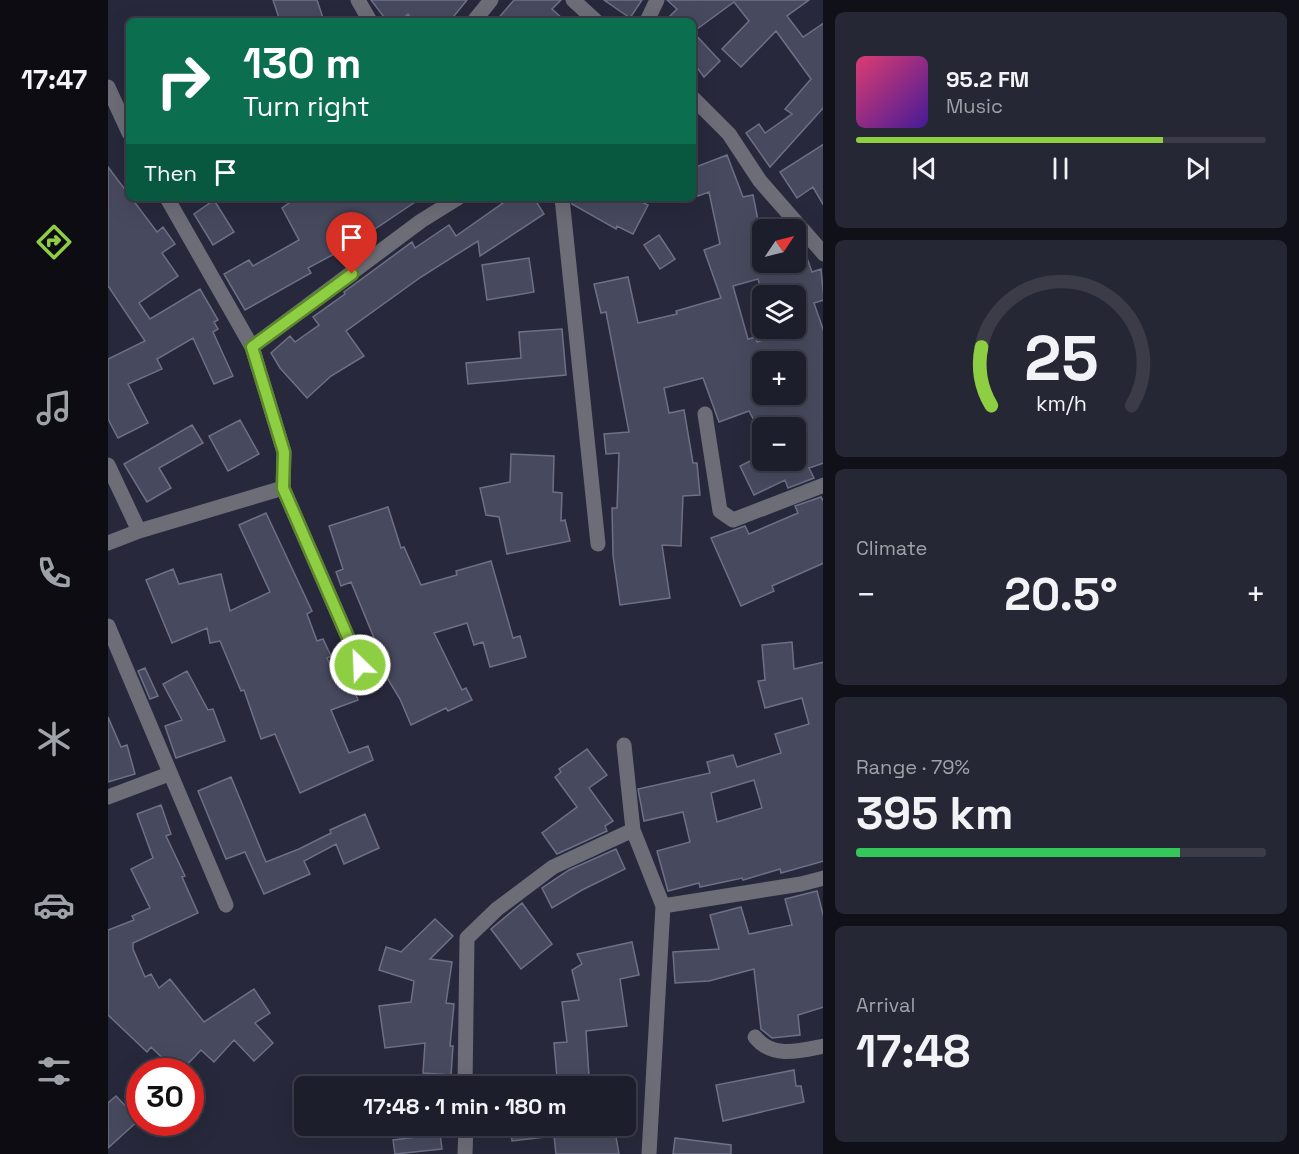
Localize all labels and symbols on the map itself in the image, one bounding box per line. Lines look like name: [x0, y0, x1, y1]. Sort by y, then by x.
pin: [326, 212, 377, 274]
north arrow: [752, 219, 806, 273]
position arrow: [328, 633, 392, 697]
speed limit sign: 30: [126, 1058, 204, 1136]

